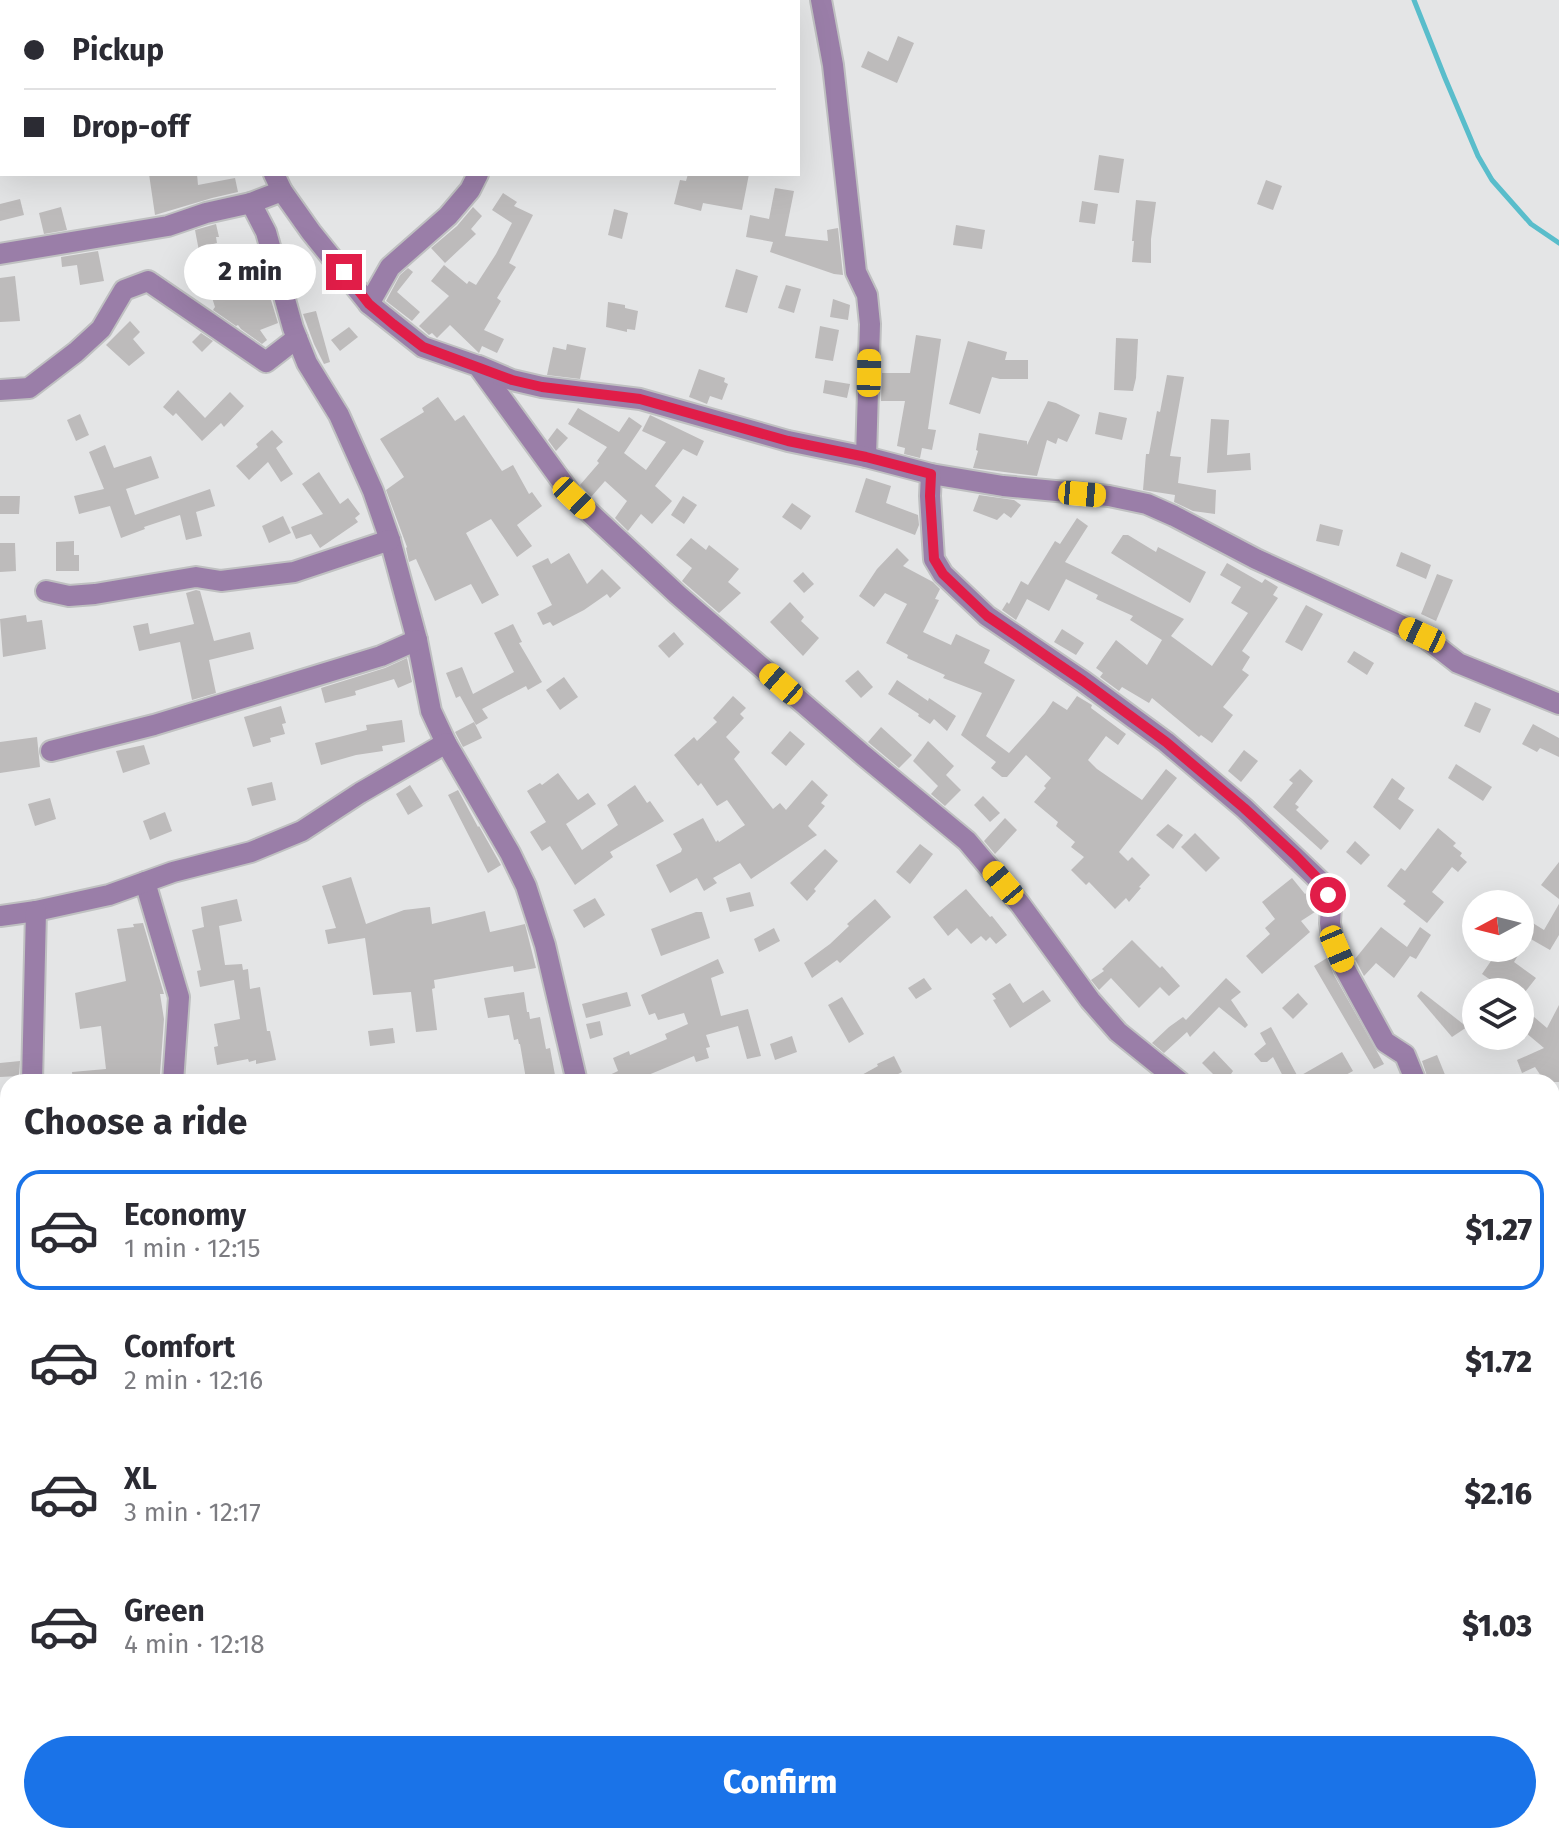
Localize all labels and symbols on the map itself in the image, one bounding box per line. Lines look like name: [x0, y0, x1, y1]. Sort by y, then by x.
callout: 2 min: [184, 244, 316, 300]
route end: [326, 254, 362, 290]
car: [857, 349, 881, 397]
car: [548, 473, 600, 523]
car: [1057, 480, 1107, 508]
car: [1395, 614, 1449, 656]
car: [755, 659, 807, 709]
car: [978, 857, 1028, 909]
route start: [1310, 877, 1346, 913]
north arrow: [1462, 890, 1534, 962]
car: [1317, 922, 1357, 976]

